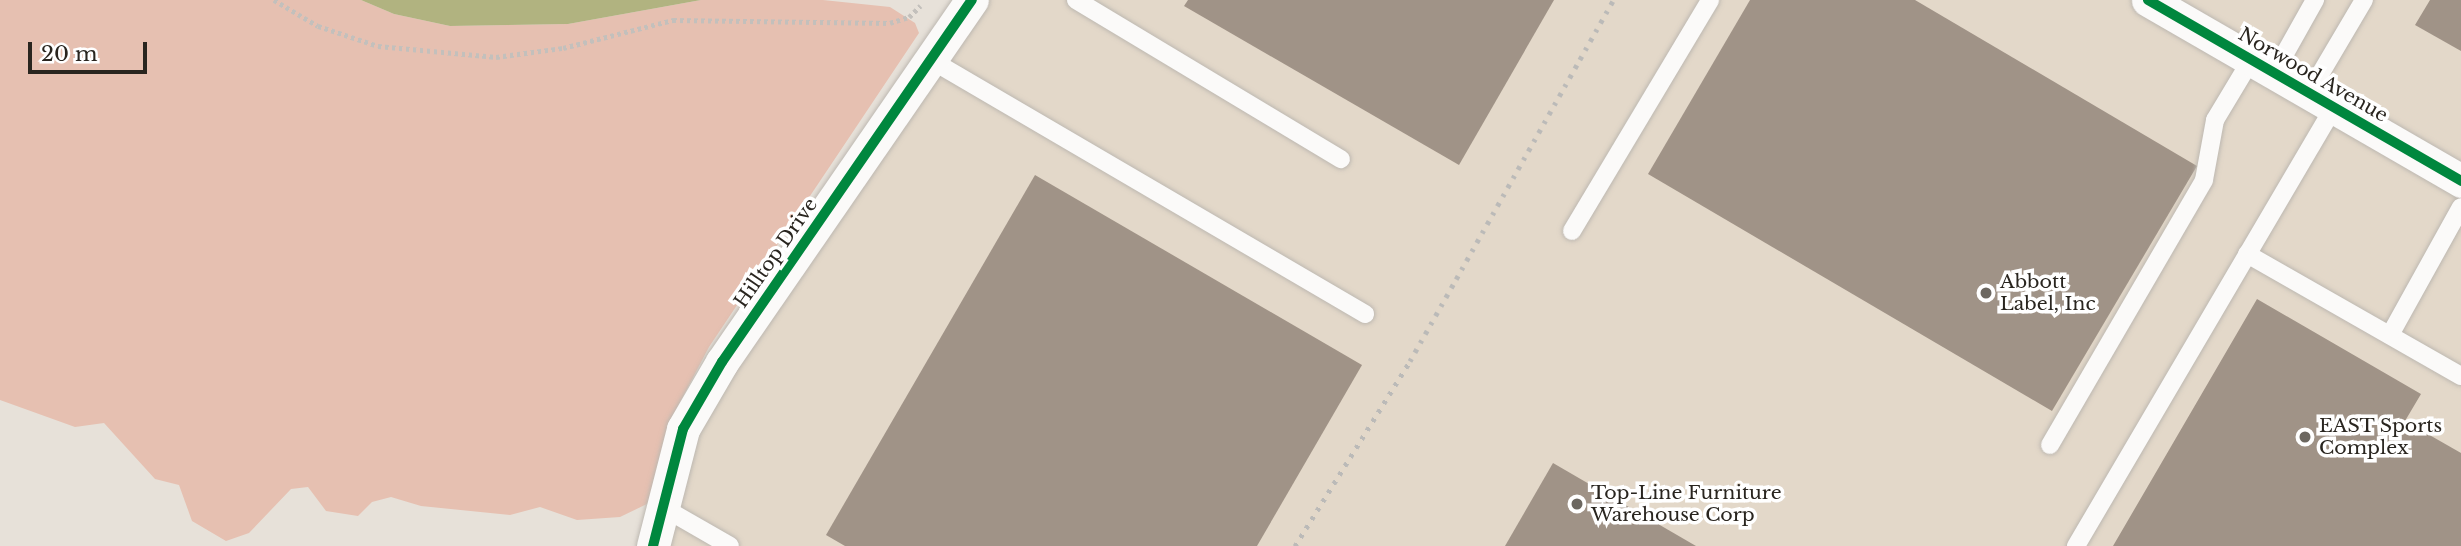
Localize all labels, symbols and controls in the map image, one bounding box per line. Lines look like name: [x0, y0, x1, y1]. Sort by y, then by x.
street label: Norwood Avenue: [2234, 23, 2392, 127]
scale bar: [32, 28, 150, 72]
text: 20 m: [41, 41, 98, 67]
street label: Hilltop Drive: [730, 194, 822, 312]
place label: Abbott Label, Inc: [2000, 271, 2096, 315]
marker: Abbott Label, Inc: [1978, 285, 1994, 301]
place label: EAST Sports Complex: [2319, 415, 2443, 459]
marker: EAST Sports Complex: [2297, 429, 2313, 445]
place label: Top-Line Furniture Warehouse Corp: [1591, 482, 1782, 526]
marker: Top-Line Furniture Warehouse Corp: [1569, 496, 1585, 512]

